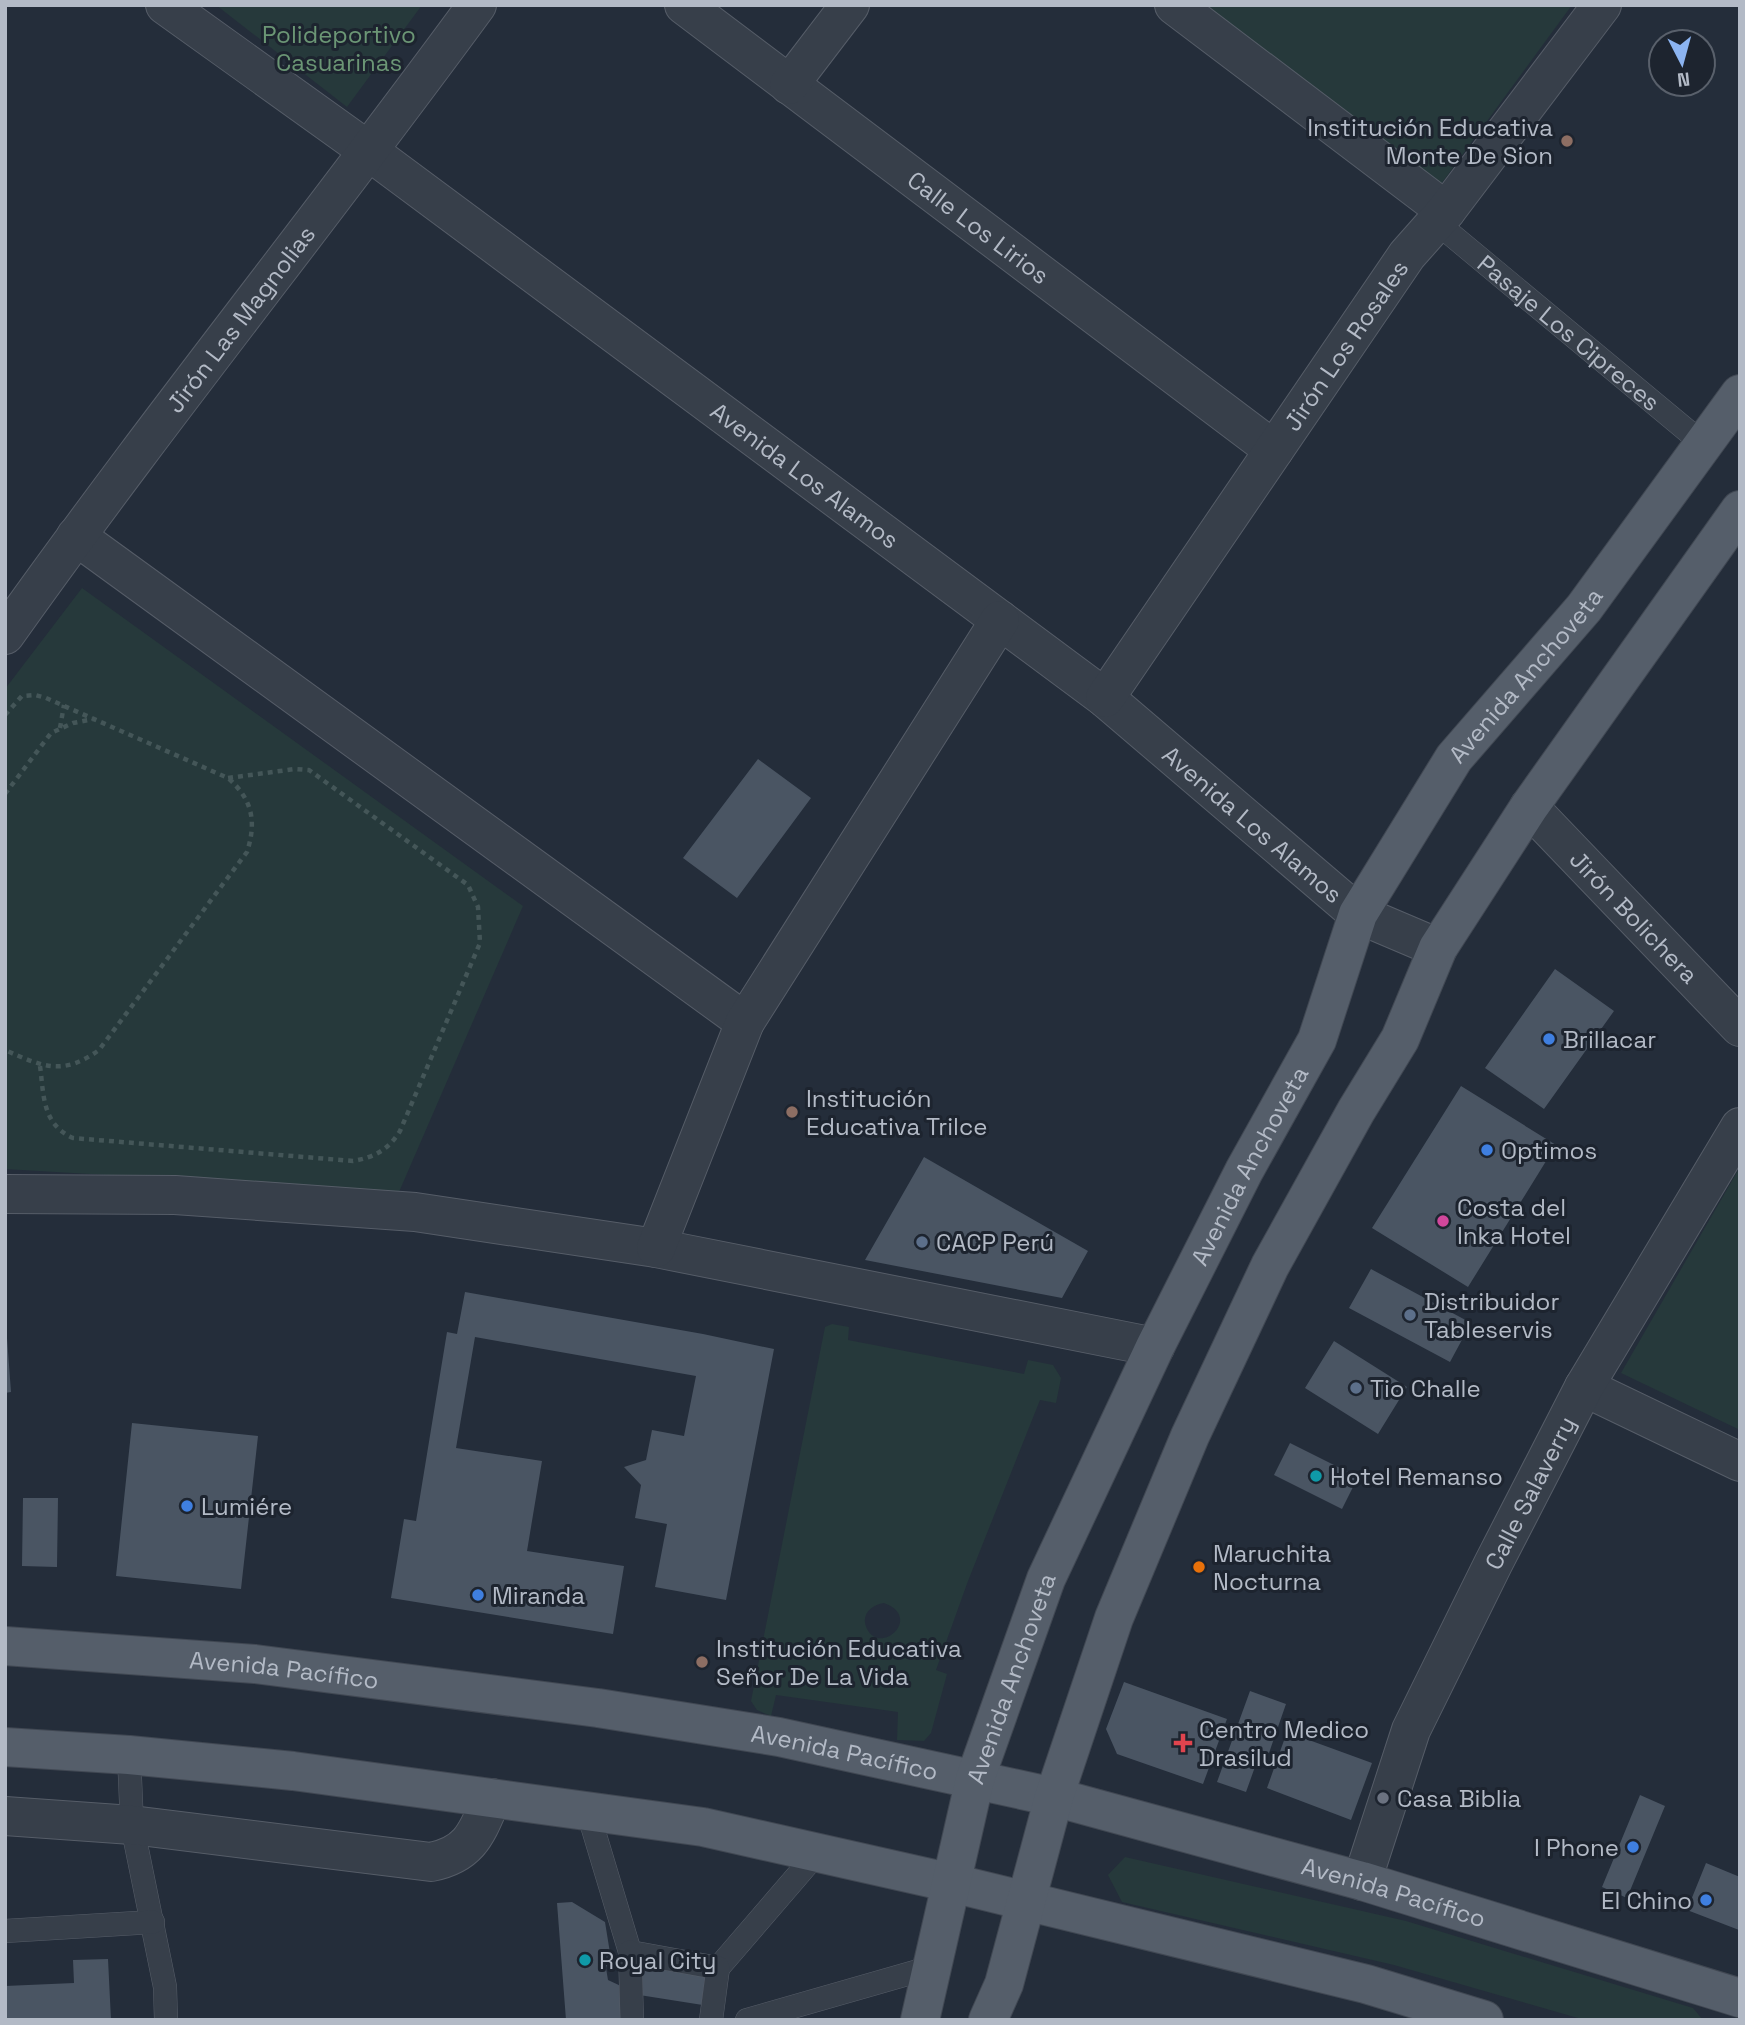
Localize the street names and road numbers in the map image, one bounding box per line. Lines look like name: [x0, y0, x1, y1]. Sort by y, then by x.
street label: Calle Los Lirios: [902, 164, 1056, 291]
street label: Jirón Las Magnolias: [159, 219, 322, 419]
street label: Pasaje Los Cipreces: [1471, 248, 1667, 417]
street label: Jirón Los Rosales: [1276, 254, 1415, 437]
street label: Avenida Los Alamos: [705, 395, 905, 555]
street label: Avenida Anchoveta: [1441, 581, 1609, 769]
street label: Avenida Los Alamos: [1156, 739, 1349, 909]
street label: Jirón Bolichera: [1563, 844, 1705, 990]
street label: Avenida Anchoveta: [1183, 1060, 1315, 1271]
street label: Calle Salaverry: [1477, 1411, 1582, 1575]
street label: Avenida Anchoveta: [959, 1569, 1062, 1788]
street label: Avenida Pacífico: [188, 1644, 381, 1695]
street label: Avenida Pacífico: [749, 1717, 941, 1787]
street label: Avenida Pacífico: [1298, 1850, 1490, 1934]

